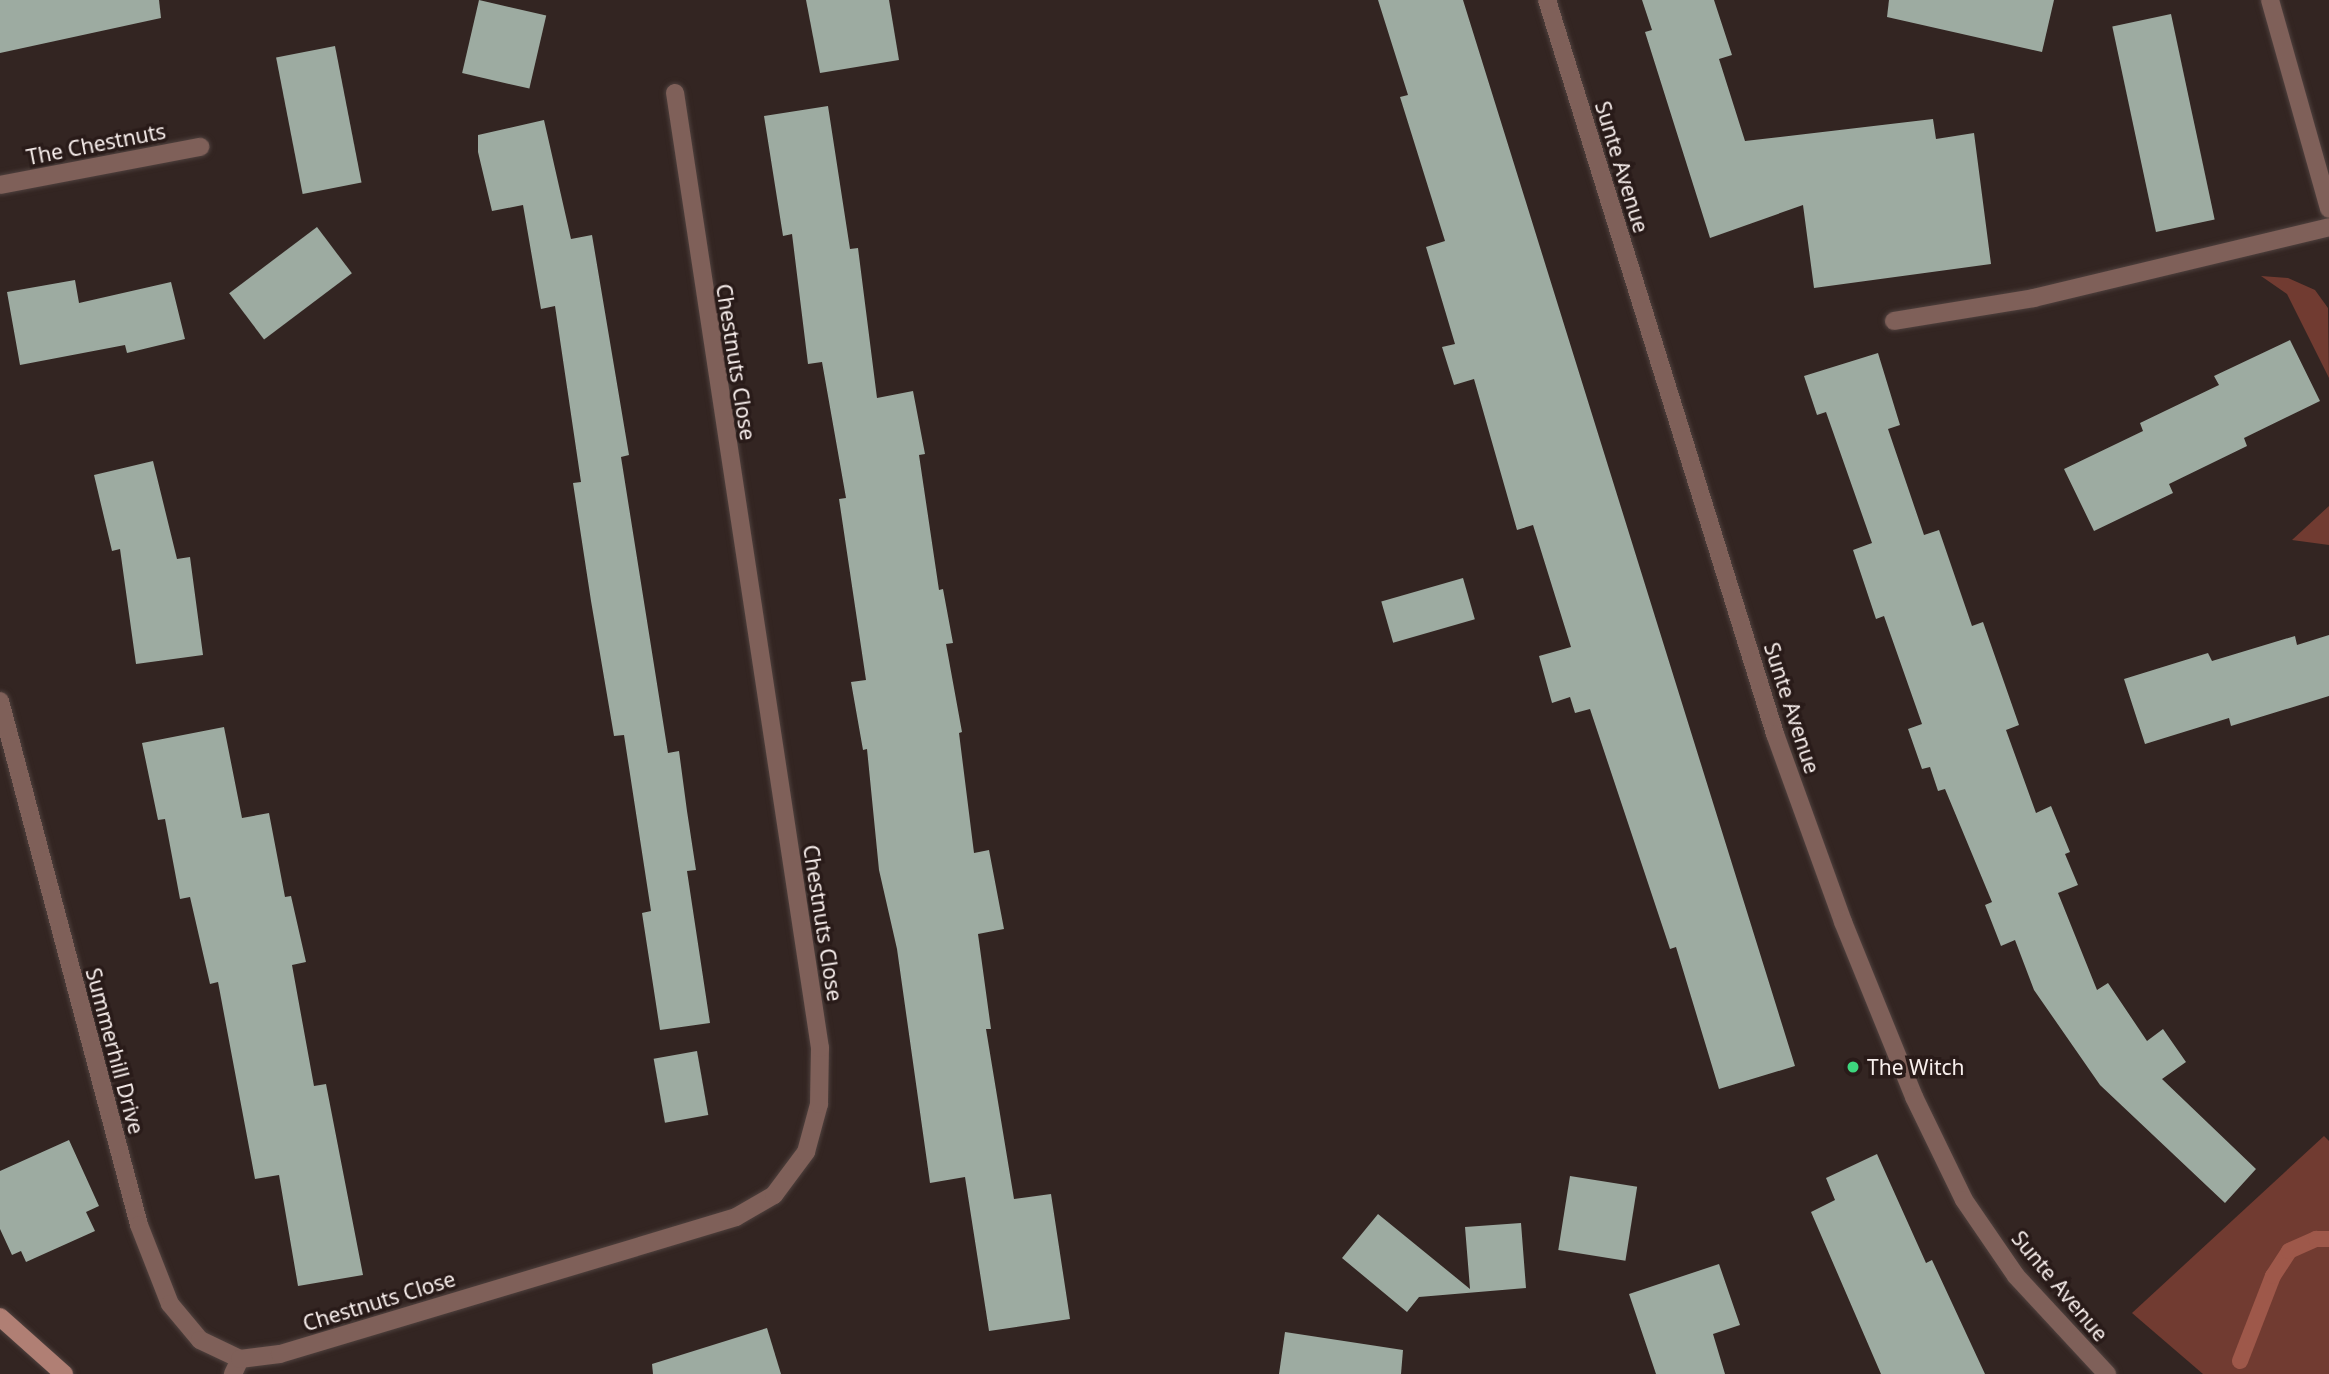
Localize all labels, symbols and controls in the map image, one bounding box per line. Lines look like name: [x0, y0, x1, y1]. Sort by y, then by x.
street label: Sunte Avenue: [1590, 98, 1654, 236]
street label: The Chestnuts: [24, 118, 168, 170]
street label: Chestnuts Close: [711, 282, 761, 442]
street label: Sunte Avenue: [1759, 639, 1825, 777]
street label: Chestnuts Close: [798, 843, 848, 1003]
street label: Summerhill Drive: [81, 965, 149, 1137]
place label: The Witch: [1867, 1054, 1965, 1080]
marker: The Witch: [1845, 1059, 1861, 1075]
street label: Sunte Avenue: [2007, 1226, 2113, 1346]
street label: Chestnuts Close: [300, 1266, 458, 1336]

